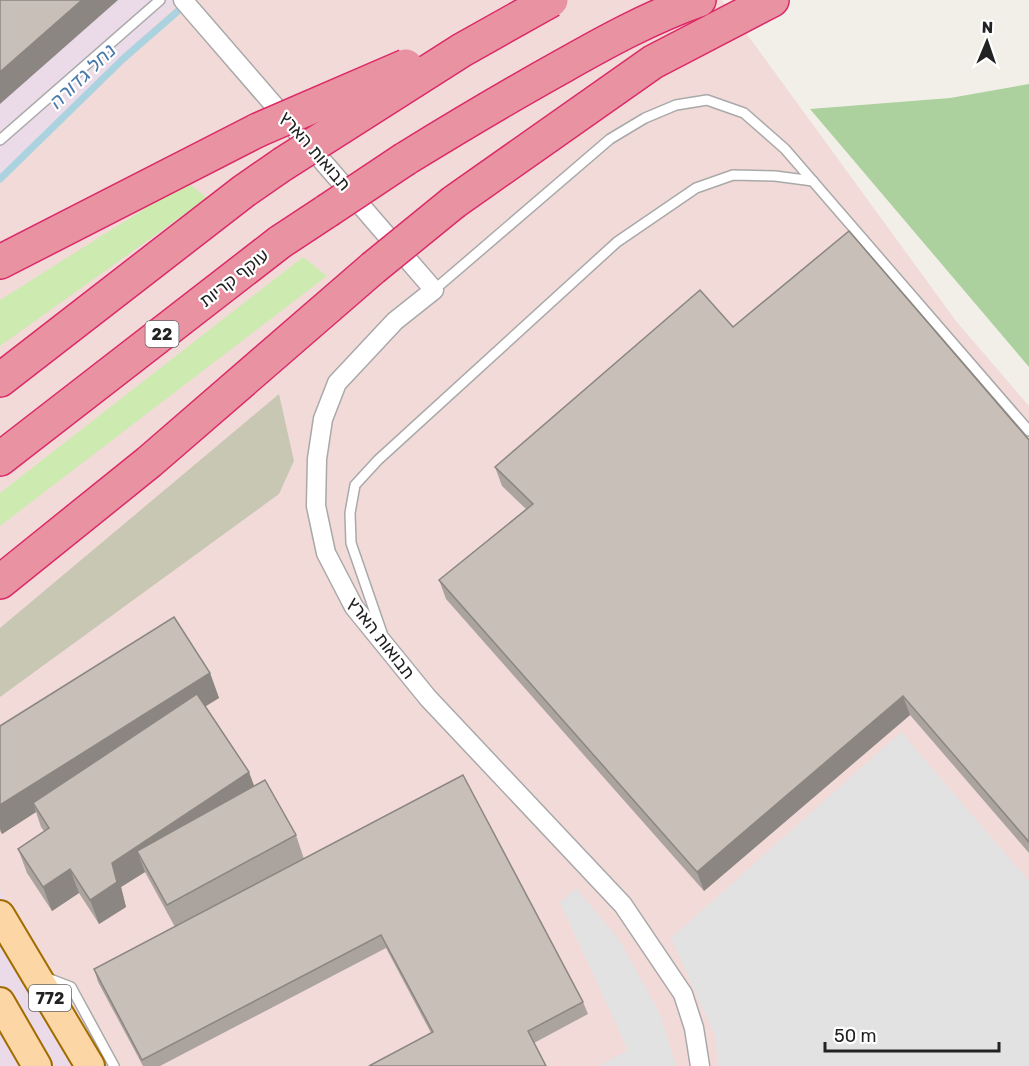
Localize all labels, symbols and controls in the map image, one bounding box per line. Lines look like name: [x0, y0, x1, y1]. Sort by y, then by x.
north arrow: [957, 12, 1017, 72]
text: N: [981, 18, 994, 37]
water label: נחל גדורה: [44, 38, 120, 114]
street label: תבואות הארץ: [275, 107, 355, 195]
street label: עוקף קריות: [195, 244, 273, 312]
road number: 22: [146, 321, 178, 347]
street label: תבואות הארץ: [342, 593, 420, 683]
road number: 772: [29, 985, 71, 1011]
scale bar: [825, 1015, 999, 1053]
text: 50 m: [834, 1025, 877, 1047]

